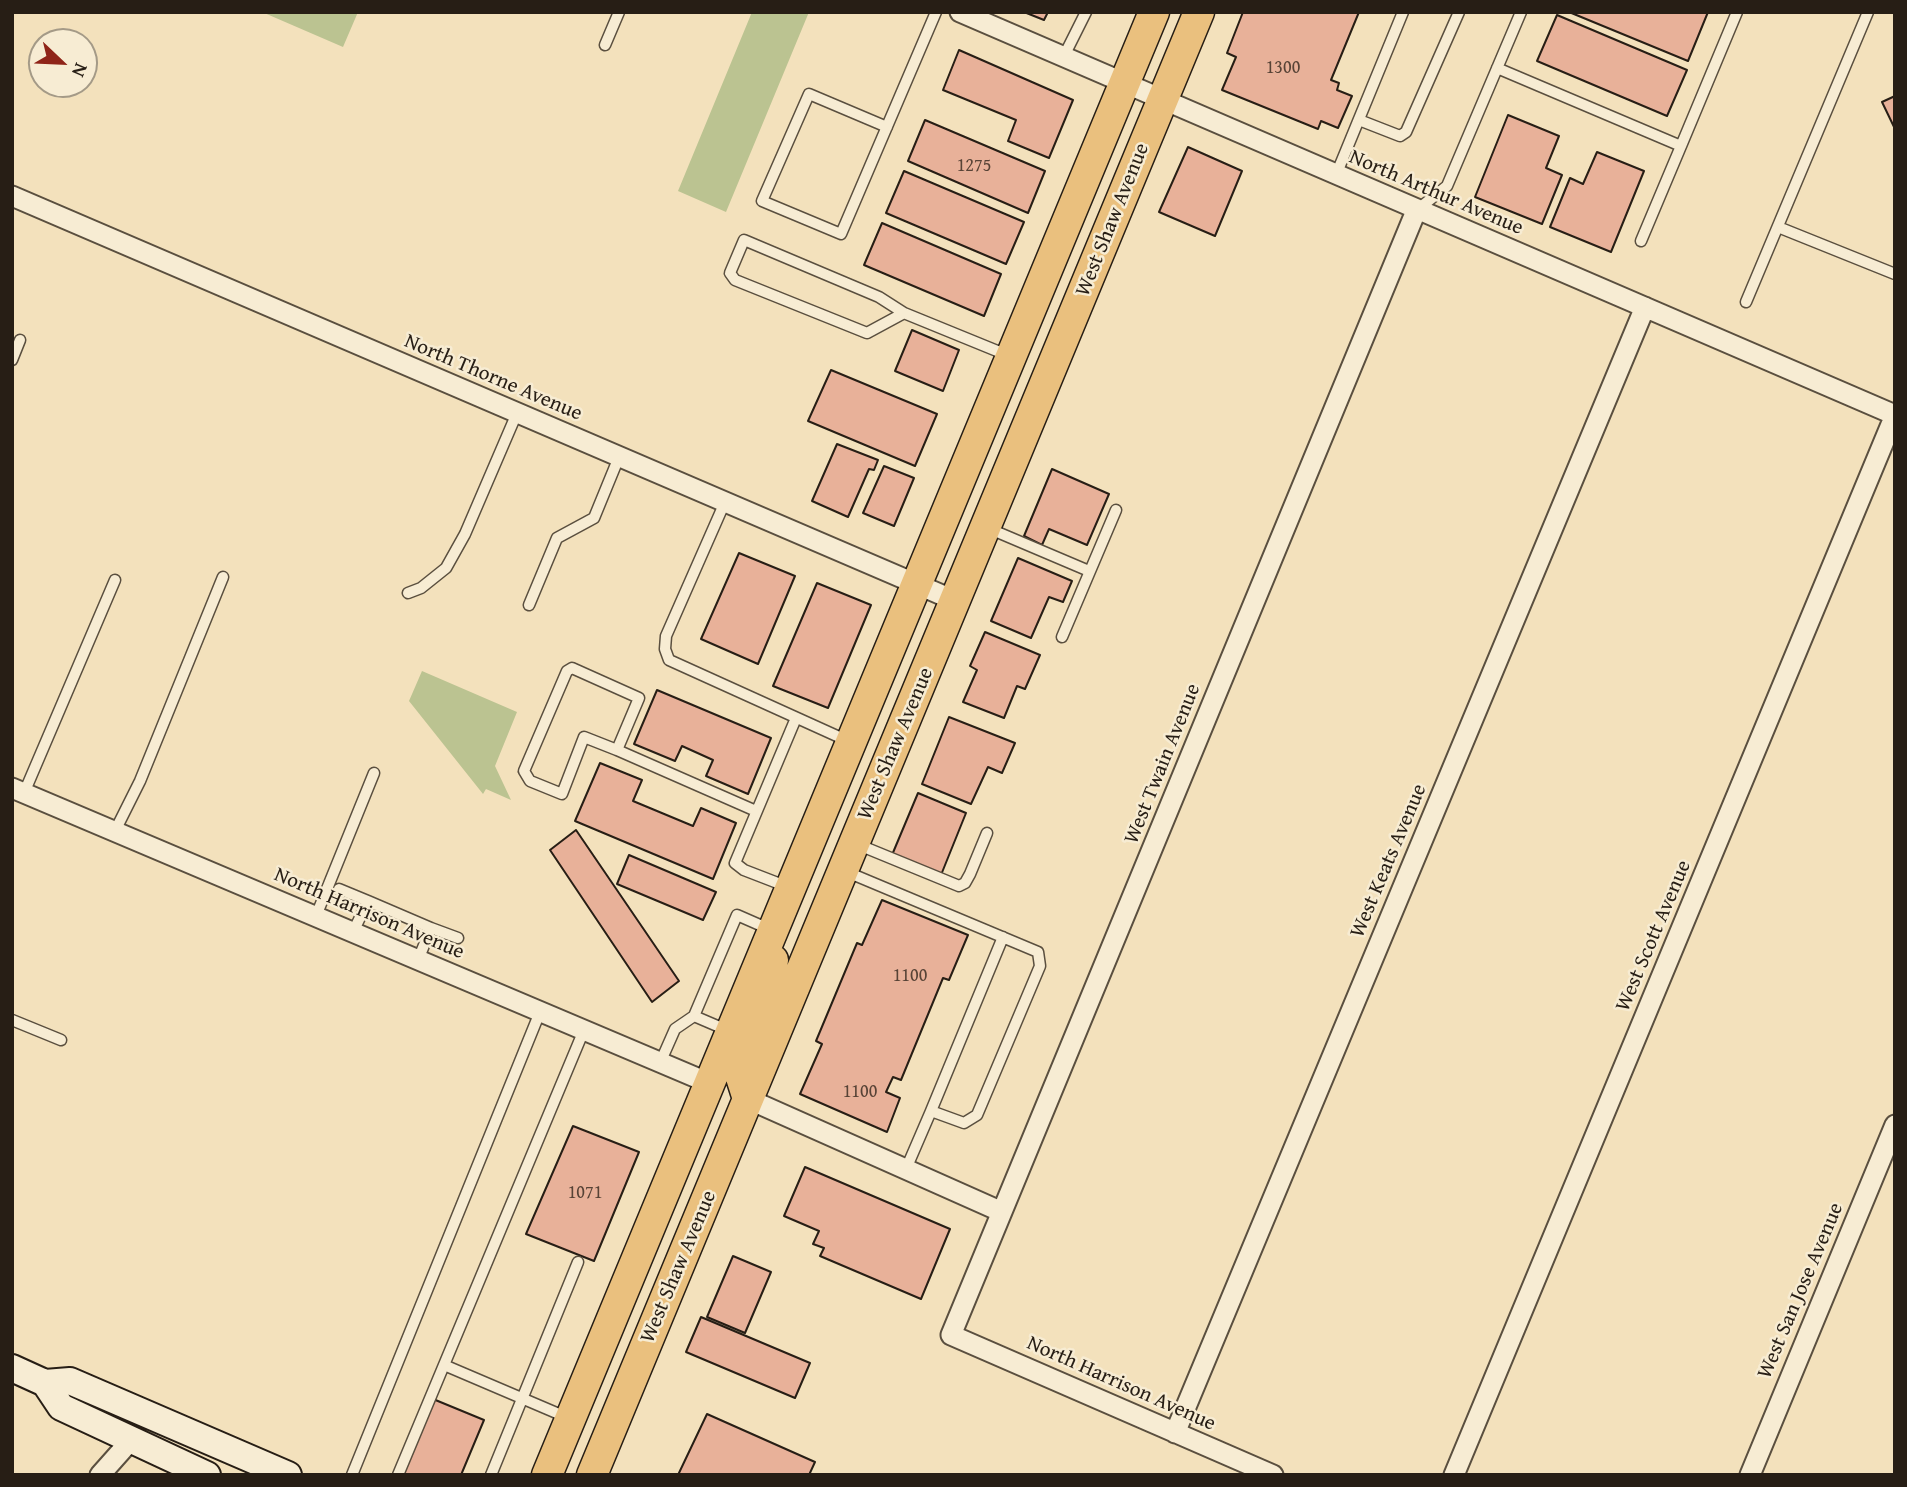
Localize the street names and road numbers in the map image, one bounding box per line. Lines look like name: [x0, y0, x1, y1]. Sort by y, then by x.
street label: West Shaw Avenue: [1071, 140, 1155, 300]
street label: North Arthur Avenue: [1345, 145, 1527, 241]
street label: North Thorne Avenue: [400, 329, 586, 427]
street label: West Shaw Avenue: [853, 664, 939, 824]
street label: West Twain Avenue: [1119, 680, 1207, 848]
street label: West Keats Avenue: [1345, 780, 1433, 942]
street label: West Scott Avenue: [1611, 857, 1697, 1015]
street label: North Harrison Avenue: [270, 863, 468, 965]
street label: West Shaw Avenue: [636, 1187, 722, 1347]
street label: West San Jose Avenue: [1753, 1199, 1849, 1383]
street label: North Harrison Avenue: [1023, 1331, 1219, 1437]

